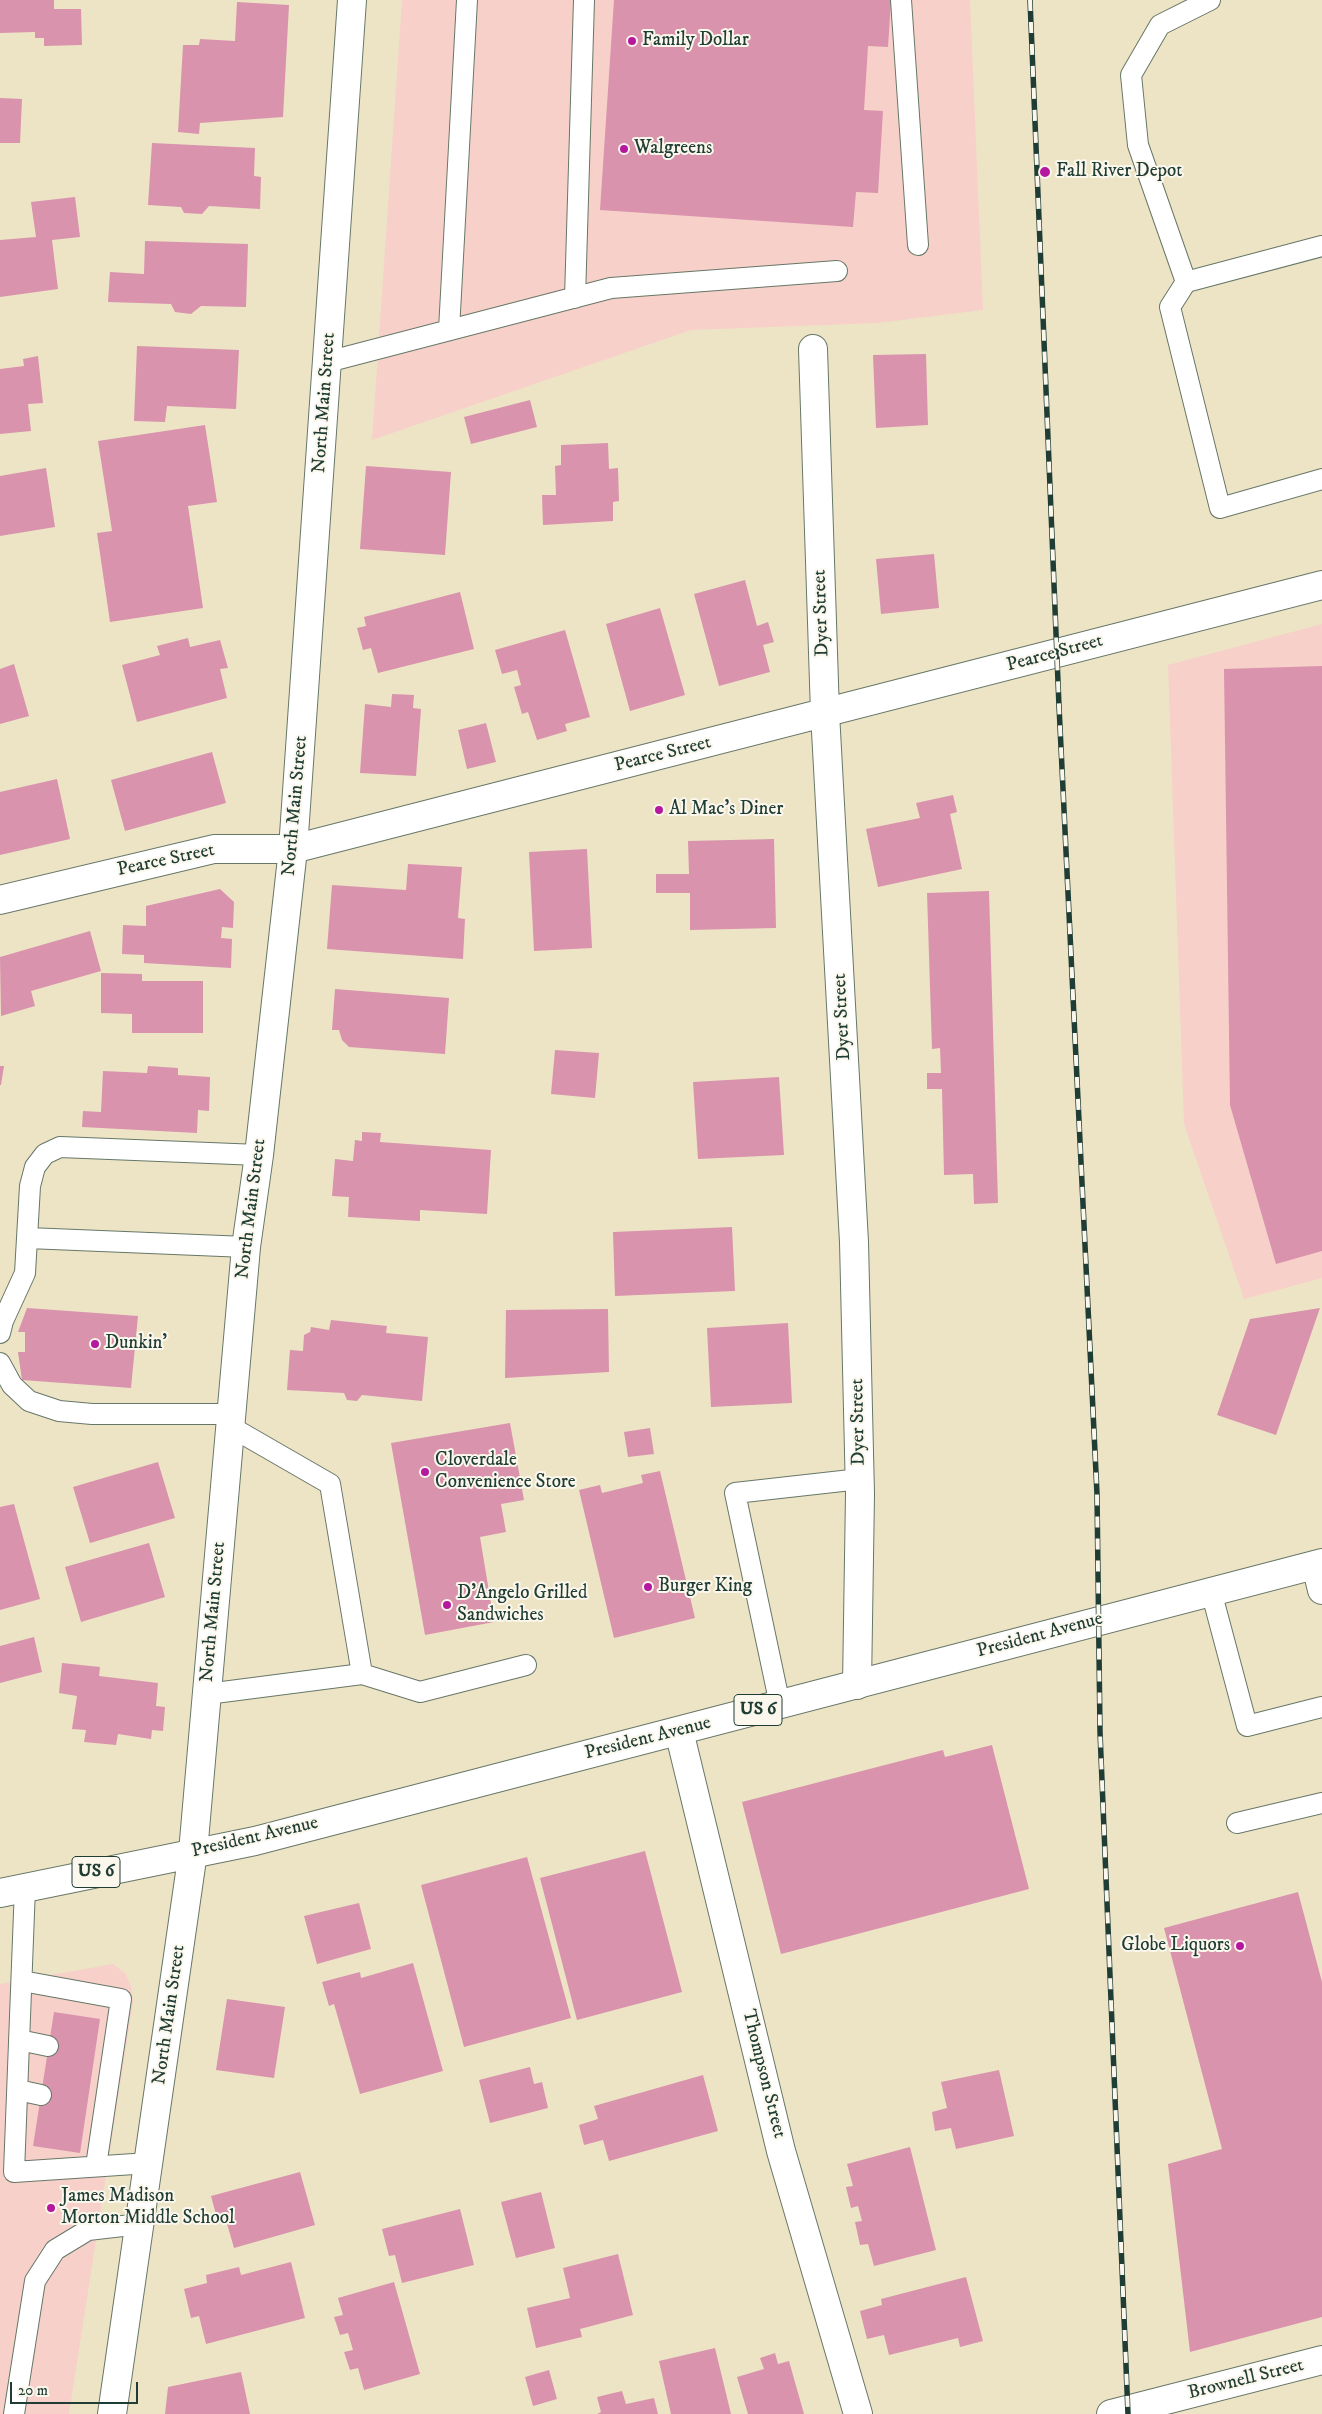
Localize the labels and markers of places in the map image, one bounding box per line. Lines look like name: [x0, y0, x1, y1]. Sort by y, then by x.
place label: Family Dollar: [642, 30, 749, 52]
marker: Family Dollar: [626, 35, 638, 47]
place label: Walgreens: [634, 138, 712, 160]
marker: Walgreens: [618, 143, 630, 155]
place label: Fall River Depot: [1056, 161, 1182, 183]
marker: Fall River Depot: [1038, 165, 1052, 179]
place label: Al Mac's Diner: [669, 799, 783, 821]
marker: Al Mac's Diner: [653, 804, 665, 816]
place label: Dunkin': [105, 1333, 167, 1355]
marker: Dunkin': [89, 1338, 101, 1350]
place label: Cloverdale Convenience Store: [435, 1450, 576, 1494]
marker: Cloverdale Convenience Store: [419, 1466, 431, 1478]
place label: Burger King: [658, 1576, 752, 1598]
marker: Burger King: [642, 1581, 654, 1593]
place label: D'Angelo Grilled Sandwiches: [457, 1583, 587, 1627]
marker: D'Angelo Grilled Sandwiches: [441, 1599, 453, 1611]
place label: Globe Liquors: [1121, 1935, 1230, 1957]
marker: Globe Liquors: [1234, 1940, 1246, 1952]
place label: James Madison Morton Middle School: [61, 2186, 235, 2230]
marker: James Madison Morton Middle School: [45, 2202, 57, 2214]

